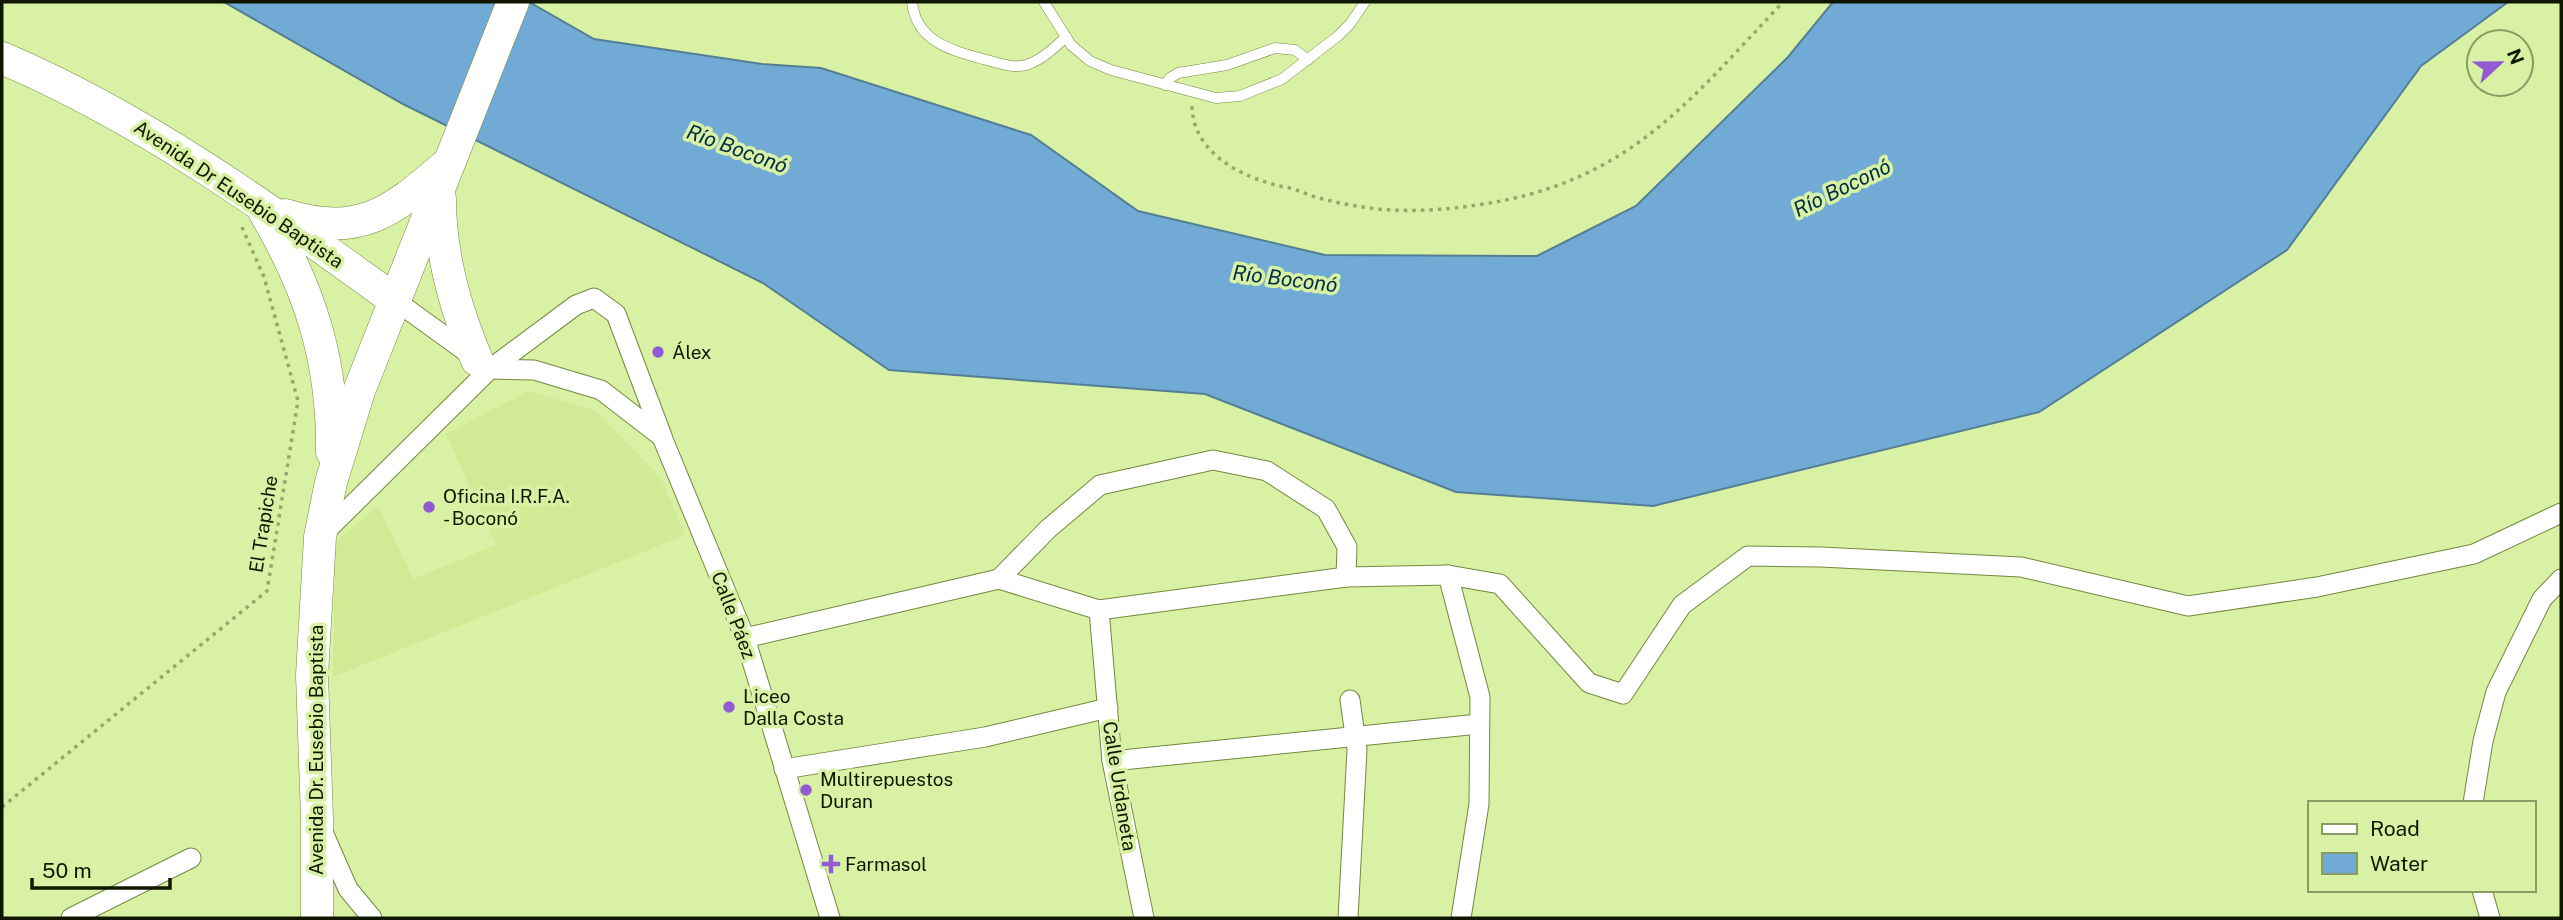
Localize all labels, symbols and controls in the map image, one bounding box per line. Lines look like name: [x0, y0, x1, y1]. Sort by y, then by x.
north arrow: [2465, 28, 2535, 98]
text: N: [2503, 46, 2529, 68]
street label: Avenida Dr Eusebio Baptista: [130, 116, 348, 272]
water label: Río Boconó: [683, 119, 791, 178]
water label: Río Boconó: [1789, 153, 1895, 222]
water label: Río Boconó: [1231, 260, 1339, 297]
place label: Álex: [672, 341, 712, 363]
marker: Álex: [650, 344, 666, 360]
street label: El Trapiche: [244, 474, 282, 574]
place label: Oficina I.R.F.A. - Boconó: [443, 485, 570, 529]
marker: Oficina I.R.F.A. - Boconó: [421, 499, 437, 515]
street label: Calle Páez: [707, 568, 761, 662]
street label: Avenida Dr. Eusebio Baptista: [305, 625, 327, 875]
place label: Liceo Dalla Costa: [743, 685, 844, 729]
marker: Liceo Dalla Costa: [721, 699, 737, 715]
street label: Calle Urdaneta: [1099, 720, 1141, 852]
place label: Multirepuestos Duran: [820, 768, 953, 812]
marker: Multirepuestos Duran: [798, 782, 814, 798]
legend: [2308, 801, 2535, 892]
text: Road: [2370, 816, 2420, 841]
scale bar: [32, 846, 170, 890]
text: Water: [2370, 851, 2428, 876]
place label: Farmasol: [845, 853, 927, 875]
marker: Farmasol: [823, 856, 839, 872]
text: 50 m: [42, 858, 92, 883]

